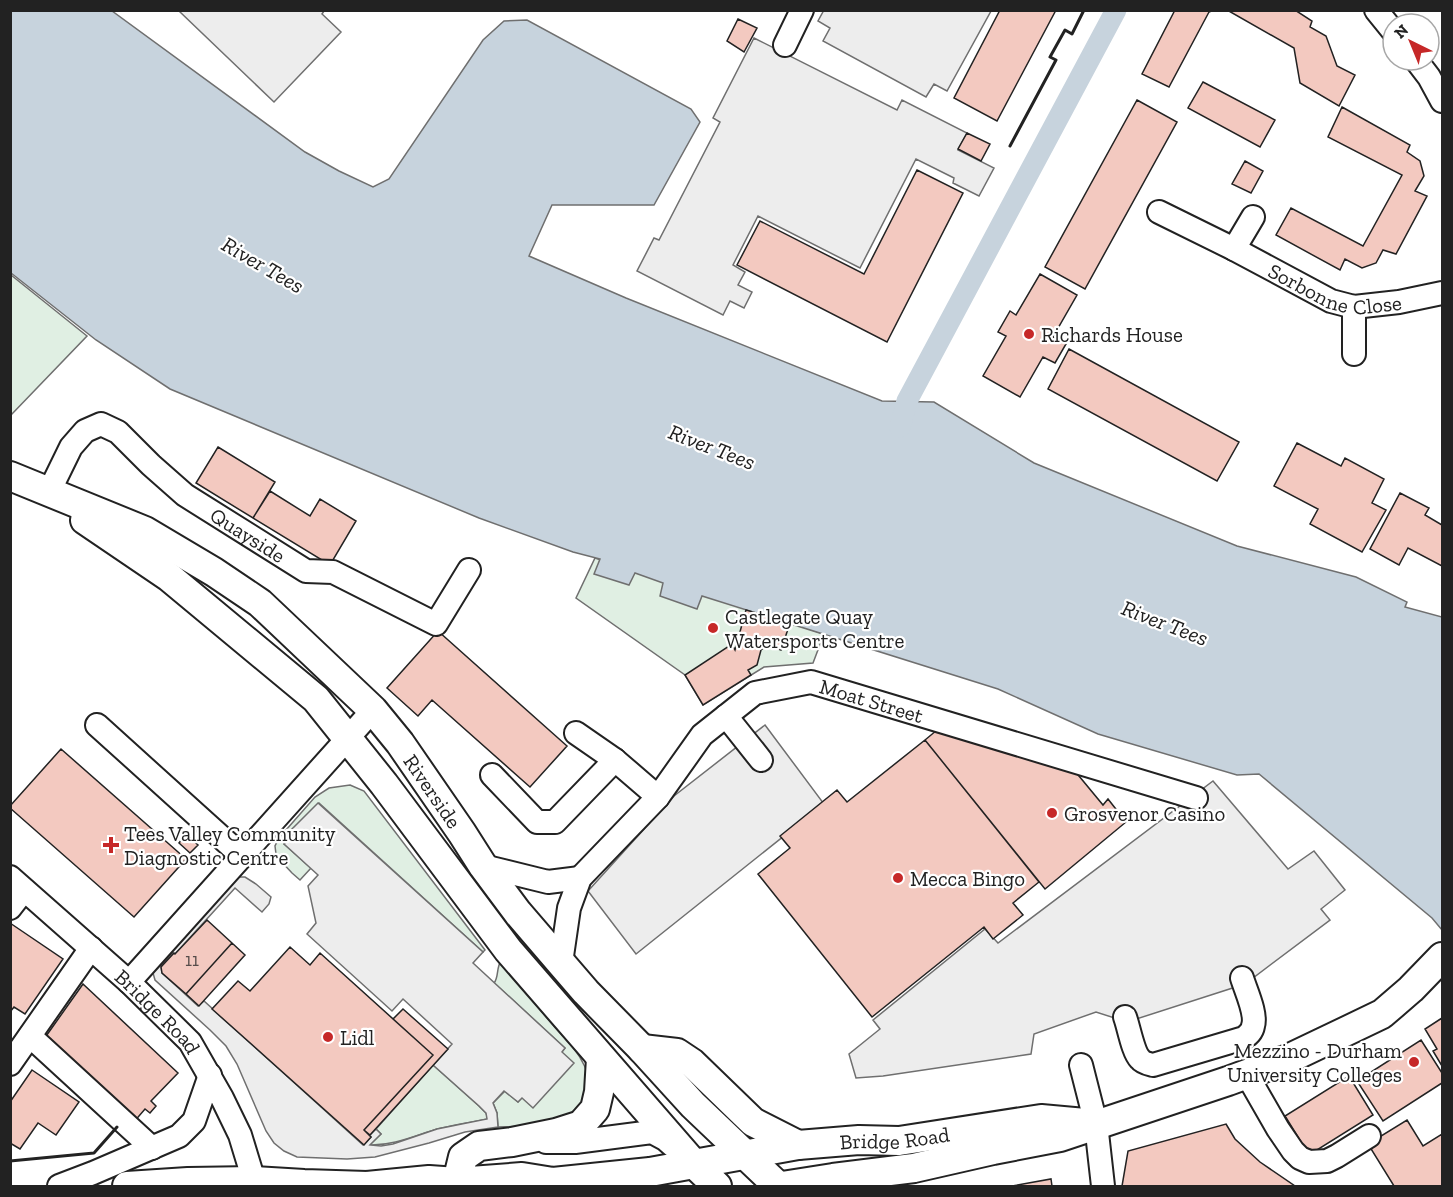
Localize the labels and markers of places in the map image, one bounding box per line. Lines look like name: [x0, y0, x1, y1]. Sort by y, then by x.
place label: Richards House: [1041, 322, 1183, 347]
marker: Richards House: [1022, 327, 1036, 341]
place label: Castlegate Quay Watersports Centre: [725, 604, 904, 653]
marker: Castlegate Quay Watersports Centre: [706, 621, 720, 635]
place label: Grosvenor Casino: [1064, 801, 1225, 826]
marker: Grosvenor Casino: [1045, 806, 1059, 820]
place label: Tees Valley Community Diagnostic Centre: [124, 821, 336, 870]
marker: Tees Valley Community Diagnostic Centre: [102, 836, 120, 854]
place label: Mecca Bingo: [910, 866, 1025, 891]
marker: Mecca Bingo: [891, 871, 905, 885]
place label: Lidl: [340, 1025, 375, 1050]
marker: Lidl: [321, 1030, 335, 1044]
place label: Mezzino - Durham University Colleges: [1227, 1038, 1402, 1087]
marker: Mezzino - Durham University Colleges: [1407, 1055, 1421, 1069]

